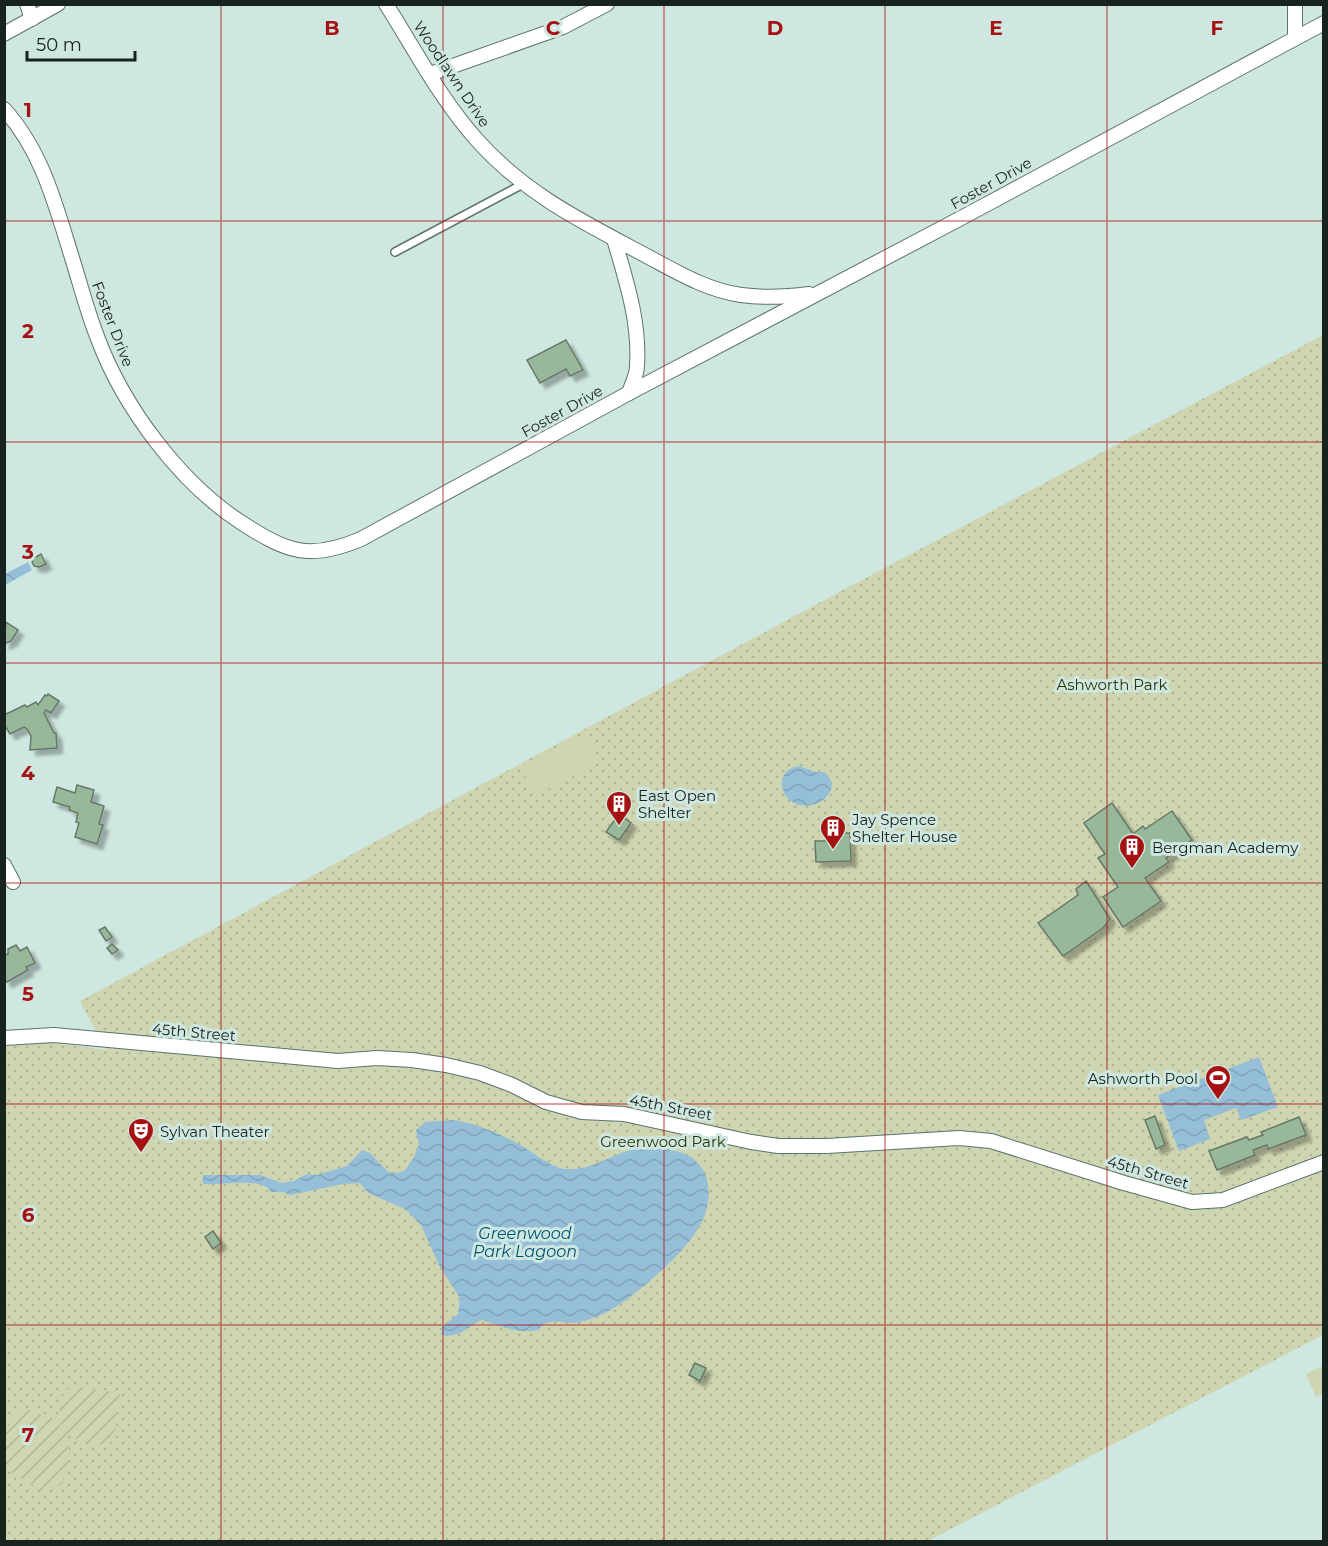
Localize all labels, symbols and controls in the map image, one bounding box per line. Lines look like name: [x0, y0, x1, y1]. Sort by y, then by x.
text: B: [324, 16, 340, 40]
text: C: [546, 16, 561, 40]
text: D: [767, 16, 783, 40]
text: E: [989, 16, 1003, 40]
text: F: [1211, 16, 1224, 40]
street label: Woodlawn Drive: [409, 17, 495, 131]
scale bar: [27, 24, 135, 62]
text: 50 m: [36, 34, 82, 56]
text: 1: [24, 98, 32, 122]
street label: Foster Drive: [947, 153, 1035, 213]
street label: Foster Drive: [88, 279, 138, 369]
text: 2: [22, 319, 34, 343]
street label: Foster Drive: [518, 381, 606, 441]
text: 3: [21, 540, 34, 564]
park label: Ashworth Park: [1056, 675, 1168, 694]
text: 4: [21, 761, 35, 785]
place label: East Open Shelter: [638, 786, 716, 822]
building icon: East Open Shelter: [604, 789, 634, 827]
place label: Jay Spence Shelter House: [851, 810, 957, 846]
building icon: Jay Spence Shelter House: [818, 813, 848, 851]
building icon: Bergman Academy: [1117, 832, 1147, 870]
place label: Bergman Academy: [1152, 838, 1299, 857]
text: 5: [22, 982, 34, 1006]
street label: 45th Street: [151, 1019, 237, 1045]
sports icon: Ashworth Pool: [1203, 1063, 1233, 1101]
place label: Ashworth Pool: [1088, 1069, 1198, 1088]
street label: 45th Street: [628, 1090, 714, 1124]
theatre icon: Sylvan Theater: [126, 1116, 156, 1154]
place label: Sylvan Theater: [160, 1122, 269, 1141]
park label: Greenwood Park: [600, 1132, 726, 1151]
street label: 45th Street: [1105, 1151, 1191, 1193]
text: 6: [22, 1203, 35, 1227]
water label: Greenwood Park Lagoon: [473, 1224, 577, 1261]
text: 7: [22, 1423, 34, 1447]

